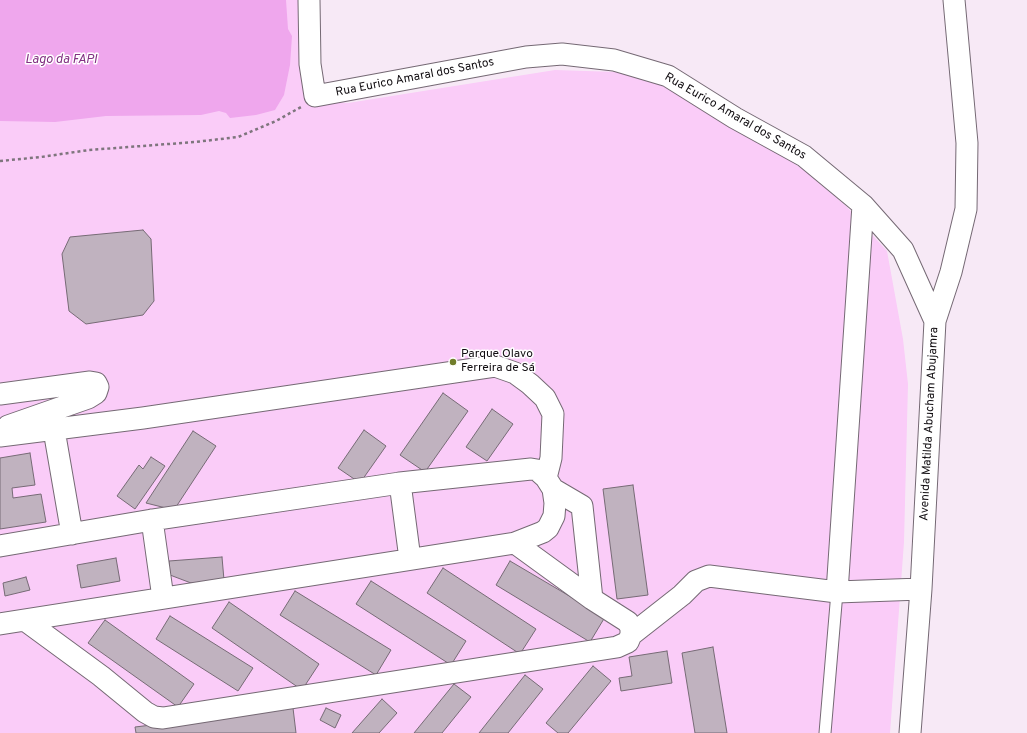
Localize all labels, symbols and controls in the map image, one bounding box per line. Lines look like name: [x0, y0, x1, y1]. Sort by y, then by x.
water label: Lago da FAPI: [25, 52, 97, 68]
street label: Rua Eurico Amaral dos Santos: [334, 56, 496, 100]
street label: Rua Eurico Amaral dos Santos: [662, 70, 808, 164]
street label: Avenida Matilda Abucham Abujamra: [918, 327, 942, 521]
place label: Parque Olavo Ferreira de Sá: [461, 348, 535, 376]
marker: Parque Olavo Ferreira de Sá: [448, 357, 458, 367]

